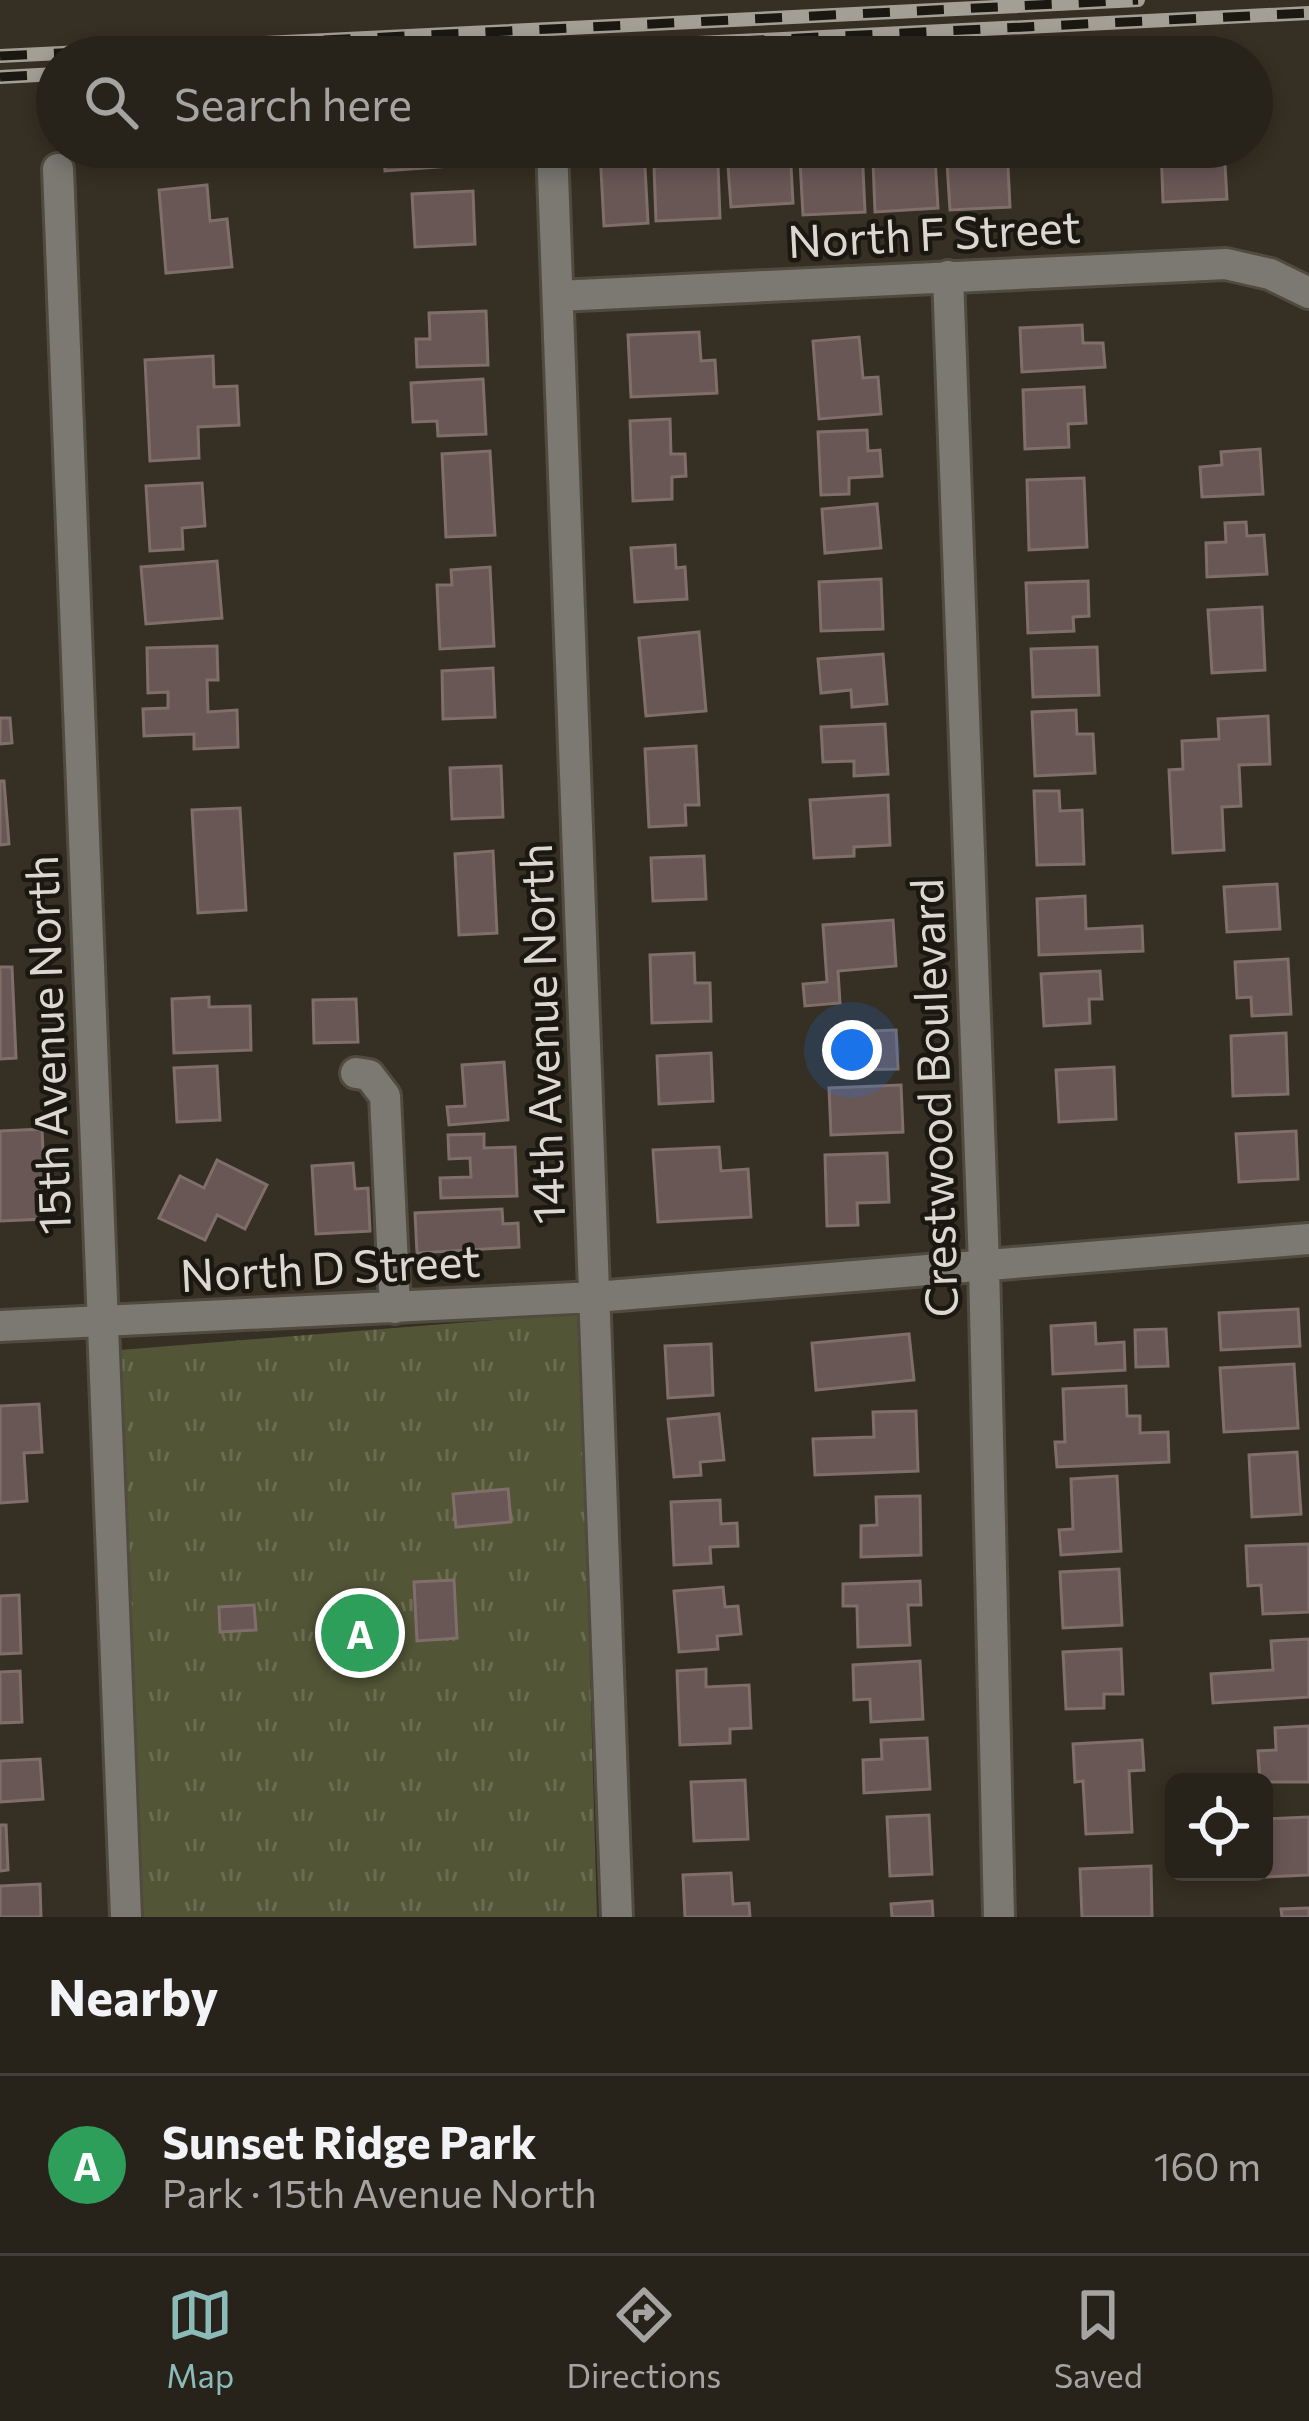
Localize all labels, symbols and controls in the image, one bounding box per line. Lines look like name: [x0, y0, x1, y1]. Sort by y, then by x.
search box: [36, 36, 1273, 168]
icon: search: [78, 69, 144, 135]
text: Search here: [174, 75, 412, 130]
street label: North F Street: [786, 197, 1082, 267]
street label: 14th Avenue North: [506, 843, 574, 1225]
street label: 15th Avenue North: [12, 854, 80, 1236]
street label: Crestwood Boulevard: [897, 878, 967, 1318]
your location: [822, 1020, 882, 1080]
street label: North D Street: [178, 1231, 482, 1301]
pin: A: [321, 1588, 399, 1678]
map controls: [1165, 1773, 1273, 1881]
button: locate: [1165, 1773, 1273, 1881]
text: Nearby: [48, 1964, 218, 2027]
text: Sunset Ridge Park: [162, 2113, 537, 2168]
text: A: [73, 2141, 101, 2189]
text: 160 m: [1154, 2141, 1261, 2189]
text: Park · 15th Avenue North: [162, 2168, 597, 2216]
tab: Map: [166, 2282, 234, 2395]
tab: Directions: [567, 2282, 721, 2395]
tab: Saved: [1054, 2282, 1143, 2395]

